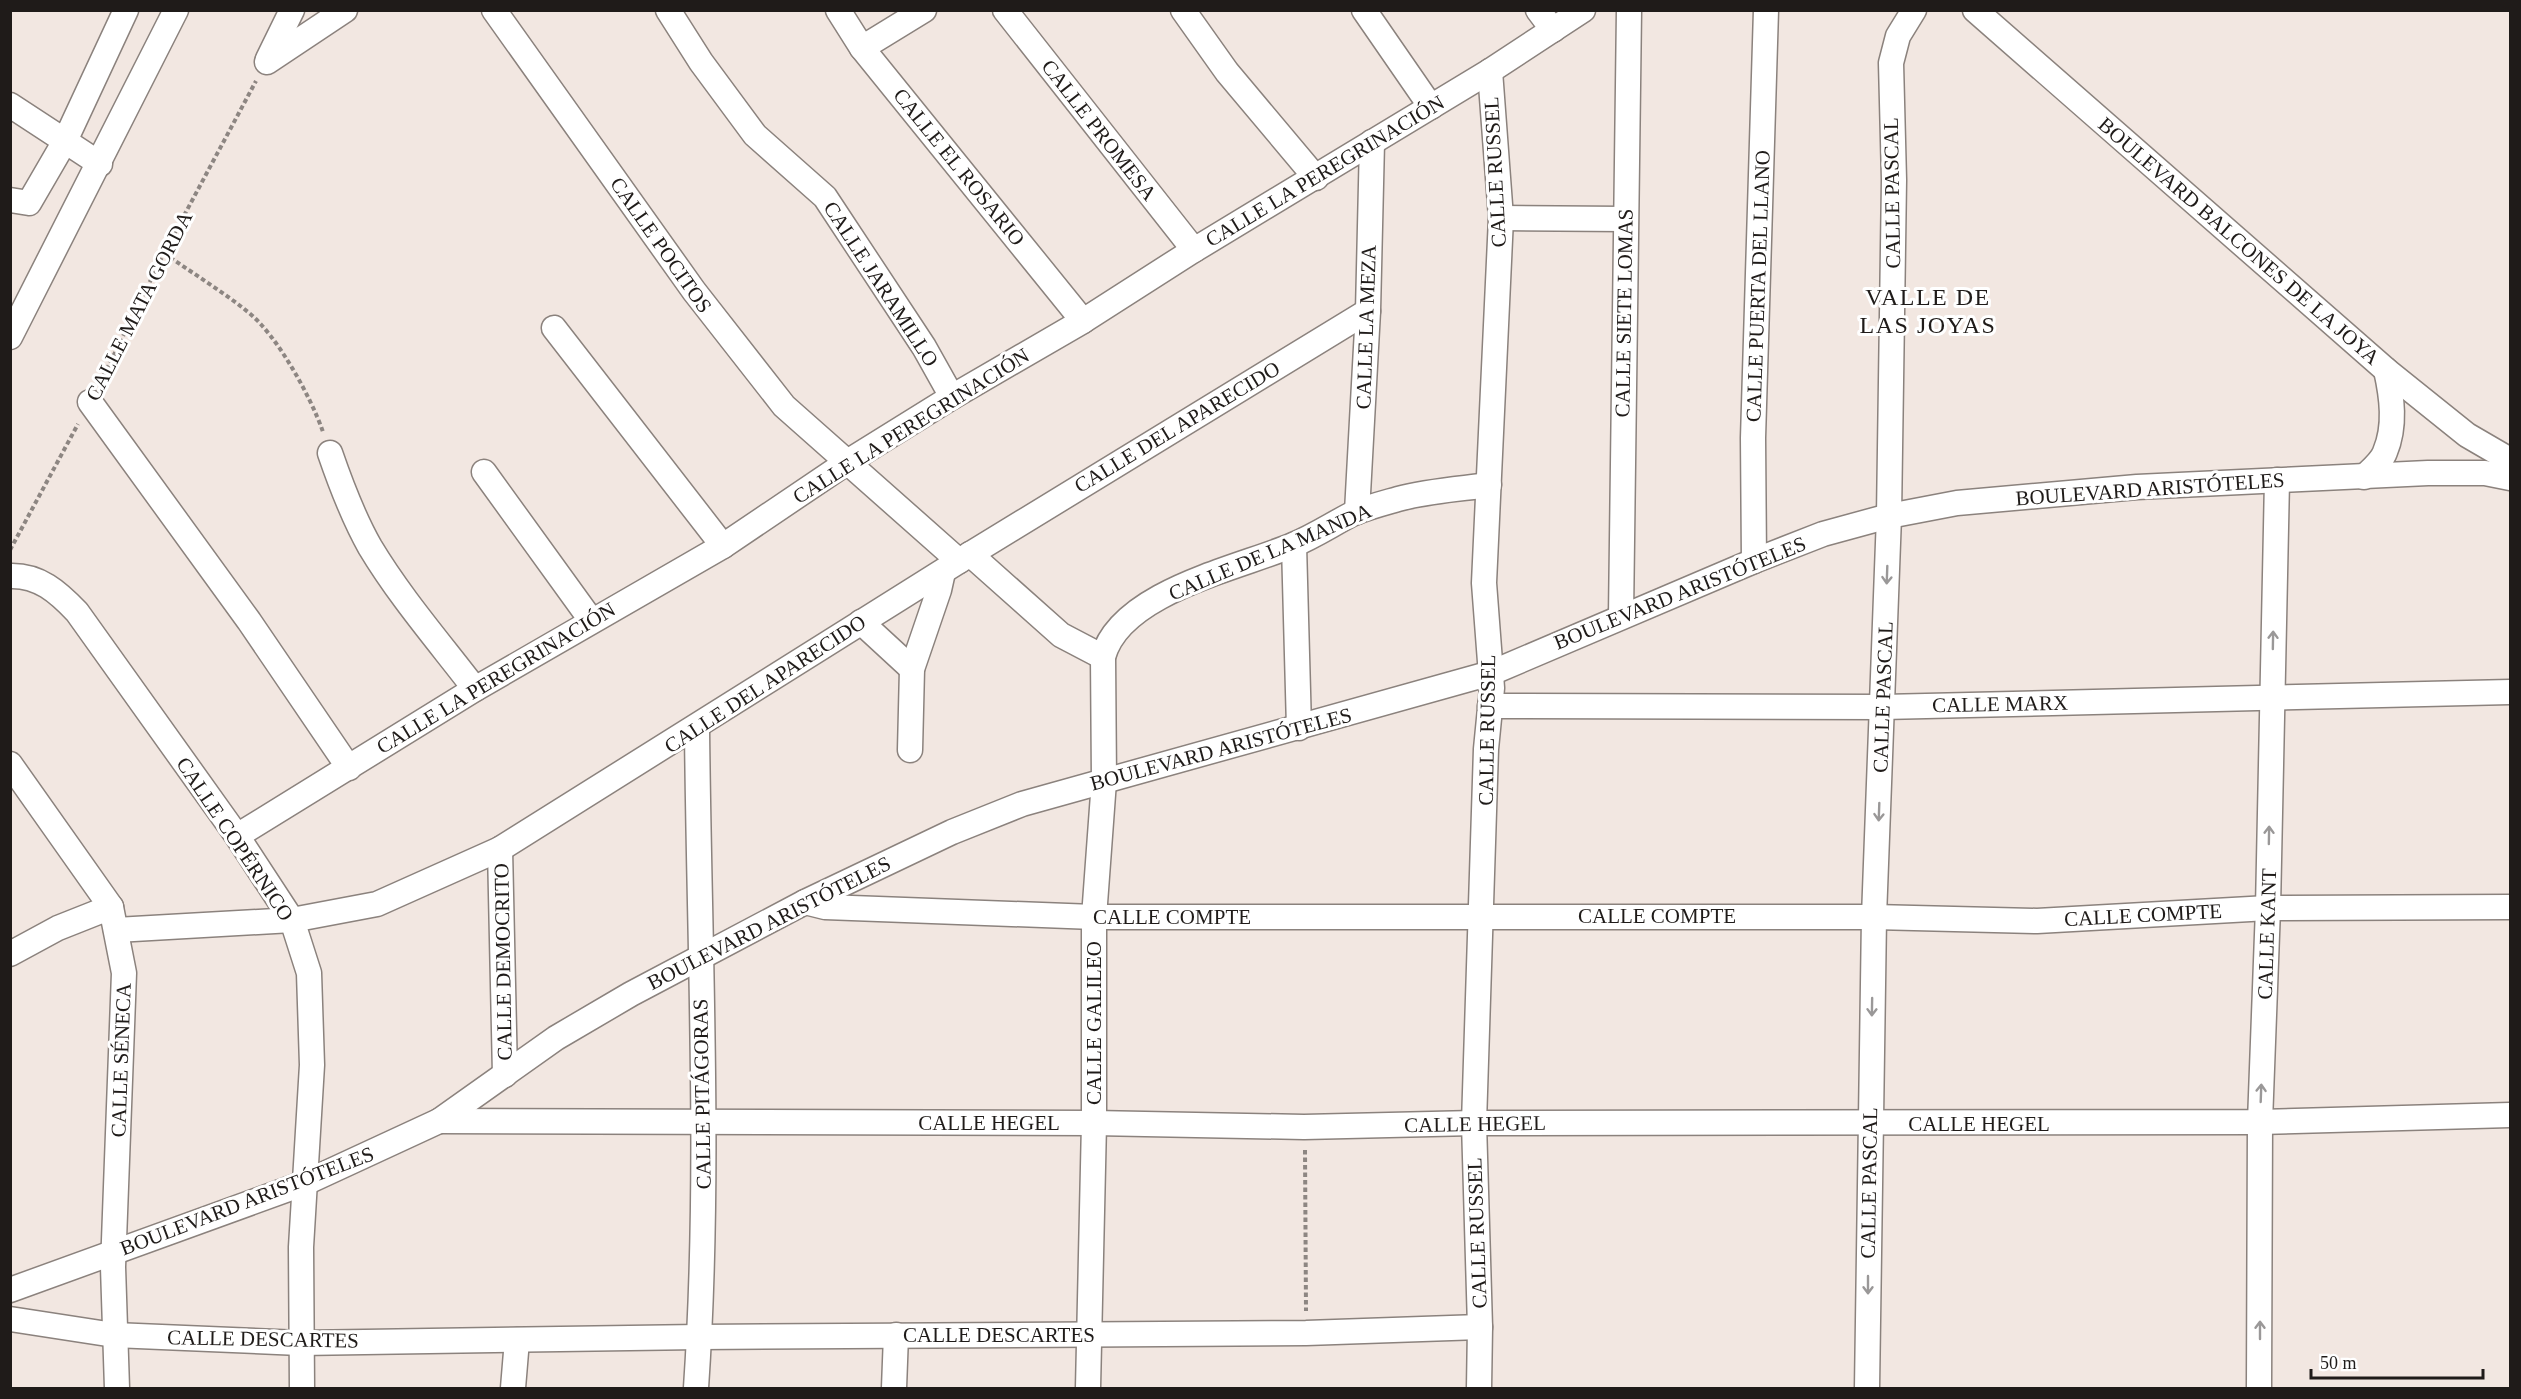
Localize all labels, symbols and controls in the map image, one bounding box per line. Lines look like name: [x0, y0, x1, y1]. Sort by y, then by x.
street label: CALLE PROMESA: [1037, 55, 1162, 206]
street label: CALLE EL ROSARIO: [888, 84, 1030, 250]
street label: CALLE LA PEREGRINACIÓN: [1201, 90, 1449, 252]
street label: CALLE RUSSEL: [1479, 96, 1511, 248]
street label: BOULEVARD BALCONES DE LA JOYA: [2093, 112, 2385, 370]
street label: CALLE PASCAL: [1879, 117, 1905, 269]
street label: CALLE PUERTA DEL LLANO: [1741, 150, 1775, 422]
street label: CALLE POCITOS: [605, 173, 717, 317]
street label: CALLE JARAMILLO: [819, 197, 943, 371]
street label: CALLE MATA GORDA: [81, 206, 198, 405]
street label: CALLE SIETE LOMAS: [1610, 208, 1638, 418]
street label: CALLE LA MEZA: [1351, 244, 1381, 410]
district label: VALLE DE LAS JOYAS: [1860, 284, 1996, 338]
street label: CALLE LA PEREGRINACIÓN: [788, 343, 1034, 509]
street label: CALLE DEL APARECIDO: [1070, 356, 1284, 498]
street label: BOULEVARD ARISTÓTELES: [2015, 468, 2285, 510]
street label: CALLE DE LA MANDA: [1165, 498, 1376, 606]
street label: BOULEVARD ARISTÓTELES: [1550, 531, 1810, 655]
one-way arrow: [1881, 564, 1892, 584]
street label: CALLE LA PEREGRINACIÓN: [372, 597, 620, 759]
street label: CALLE DEL APARECIDO: [660, 610, 870, 758]
street label: CALLE PASCAL: [1868, 621, 1898, 773]
one-way arrow: [2267, 631, 2279, 651]
street label: CALLE RUSSEL: [1474, 654, 1500, 806]
street label: CALLE MARX: [1932, 691, 2068, 717]
street label: BOULEVARD ARISTÓTELES: [1088, 703, 1354, 795]
street label: CALLE COPÉRNICO: [171, 753, 299, 925]
one-way arrow: [1873, 801, 1884, 821]
one-way arrow: [2264, 826, 2275, 846]
street label: BOULEVARD ARISTÓTELES: [643, 851, 895, 995]
street label: CALLE DEMOCRITO: [489, 863, 517, 1061]
street label: CALLE KANT: [2253, 868, 2281, 1000]
street label: CALLE COMPTE: [2063, 899, 2223, 931]
street label: CALLE COMPTE: [1578, 904, 1736, 928]
street label: CALLE COMPTE: [1093, 905, 1251, 929]
street label: CALLE GALILEO: [1082, 941, 1106, 1105]
street label: CALLE SÉNECA: [106, 982, 136, 1138]
one-way arrow: [1866, 996, 1878, 1016]
street label: CALLE PITÁGORAS: [688, 998, 716, 1190]
one-way arrow: [2256, 1084, 2267, 1104]
street label: CALLE PASCAL: [1856, 1107, 1882, 1259]
street label: CALLE HEGEL: [918, 1111, 1060, 1135]
street label: CALLE HEGEL: [1404, 1111, 1546, 1137]
street label: CALLE HEGEL: [1908, 1112, 2050, 1136]
street label: BOULEVARD ARISTÓTELES: [117, 1141, 377, 1261]
street label: CALLE RUSSEL: [1462, 1157, 1492, 1309]
one-way arrow: [1862, 1275, 1874, 1295]
one-way arrow: [2254, 1321, 2265, 1341]
street label: CALLE DESCARTES: [903, 1323, 1095, 1347]
street label: CALLE DESCARTES: [167, 1325, 359, 1353]
scale bar: [2311, 1342, 2484, 1380]
text: 50 m: [2320, 1353, 2357, 1373]

